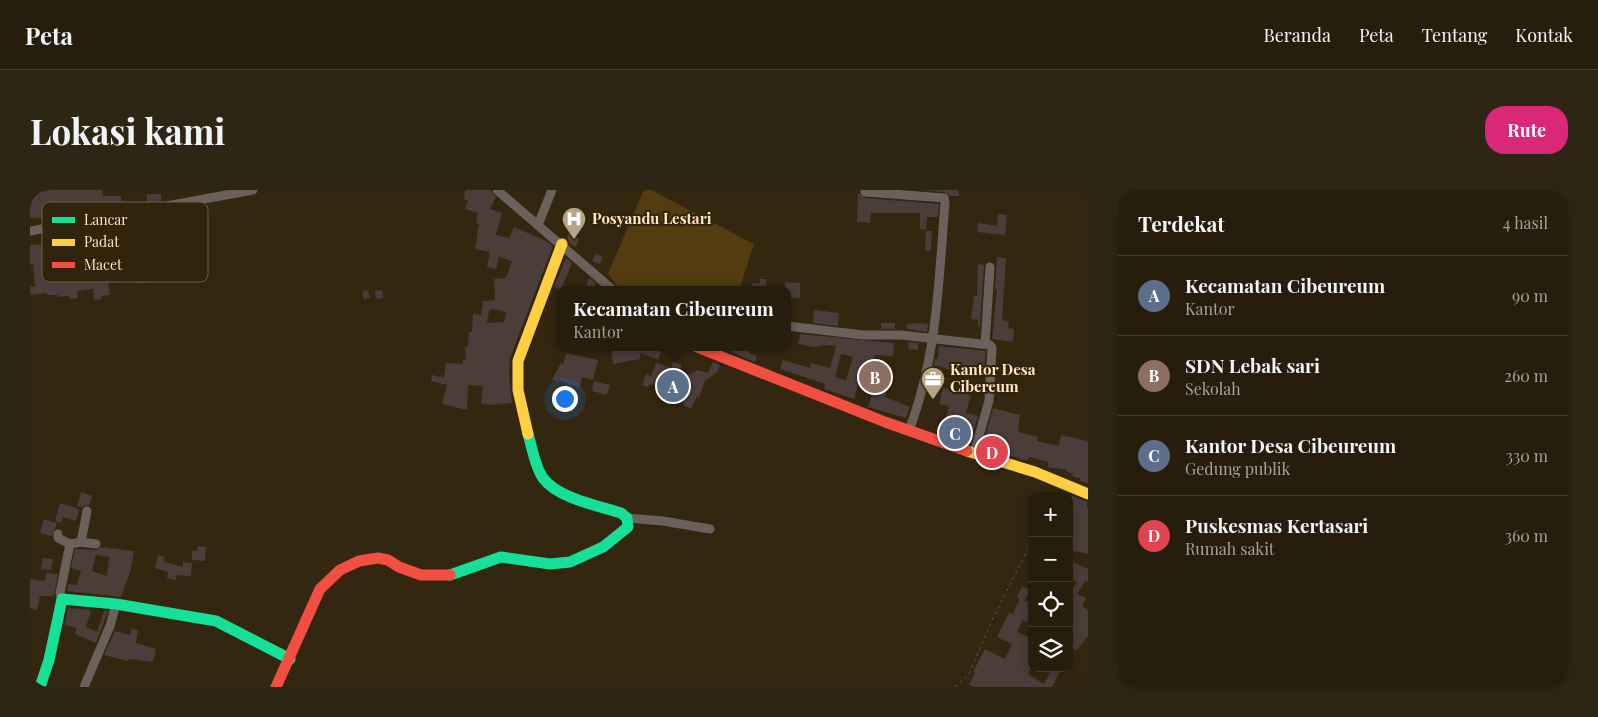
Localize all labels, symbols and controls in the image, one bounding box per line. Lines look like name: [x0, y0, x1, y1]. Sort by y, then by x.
text: Peta: [25, 19, 73, 51]
text: Beranda: [1263, 23, 1331, 47]
text: Peta: [1359, 23, 1394, 47]
text: Tentang: [1422, 23, 1487, 47]
text: Kontak: [1515, 23, 1573, 47]
button: Rute: [1485, 106, 1568, 154]
text: Lokasi kami: [30, 107, 225, 154]
legend: [42, 202, 208, 282]
hospital icon: Posyandu Lestari: [561, 206, 587, 240]
place label: Posyandu Lestari: [592, 208, 712, 228]
text: Terdekat: [1138, 209, 1225, 237]
text: Lancar: [84, 210, 128, 229]
text: 4 hasil: [1503, 212, 1548, 233]
text: Padat: [84, 232, 120, 251]
text: Macet: [84, 255, 123, 274]
text: Kecamatan Cibeureum: [1185, 272, 1385, 298]
text: A: [1149, 285, 1159, 306]
text: 90 m: [1512, 285, 1548, 306]
popup: [556, 286, 791, 351]
text: Kecamatan Cibeureum: [573, 295, 774, 321]
text: Kantor: [1185, 298, 1235, 319]
text: Kantor: [573, 321, 623, 342]
text: SDN Lebak sari: [1185, 352, 1320, 378]
pin: B: [859, 358, 891, 396]
place label: Kantor Desa Cibereum: [950, 359, 1036, 396]
text: B: [1149, 365, 1159, 386]
text: 260 m: [1504, 365, 1548, 386]
office icon: Kantor Desa Cibereum: [920, 366, 946, 400]
pin: A: [657, 367, 689, 405]
text: Sekolah: [1185, 378, 1241, 399]
your location: [552, 386, 578, 412]
pin: C: [939, 414, 971, 452]
text: Kantor Desa Cibeureum: [1185, 432, 1396, 458]
pin: D: [976, 433, 1008, 471]
text: C: [1148, 445, 1160, 466]
text: 330 m: [1506, 445, 1548, 466]
text: Gedung publik: [1185, 458, 1290, 479]
map controls: [1028, 492, 1073, 672]
button: +: [1028, 492, 1073, 537]
text: Puskesmas Kertasari: [1185, 512, 1368, 538]
text: D: [1148, 525, 1160, 546]
text: 360 m: [1505, 525, 1548, 546]
button: −: [1028, 537, 1073, 582]
text: Rumah sakit: [1185, 538, 1275, 559]
button: locate: [1028, 582, 1073, 627]
button: layers: [1028, 627, 1073, 672]

